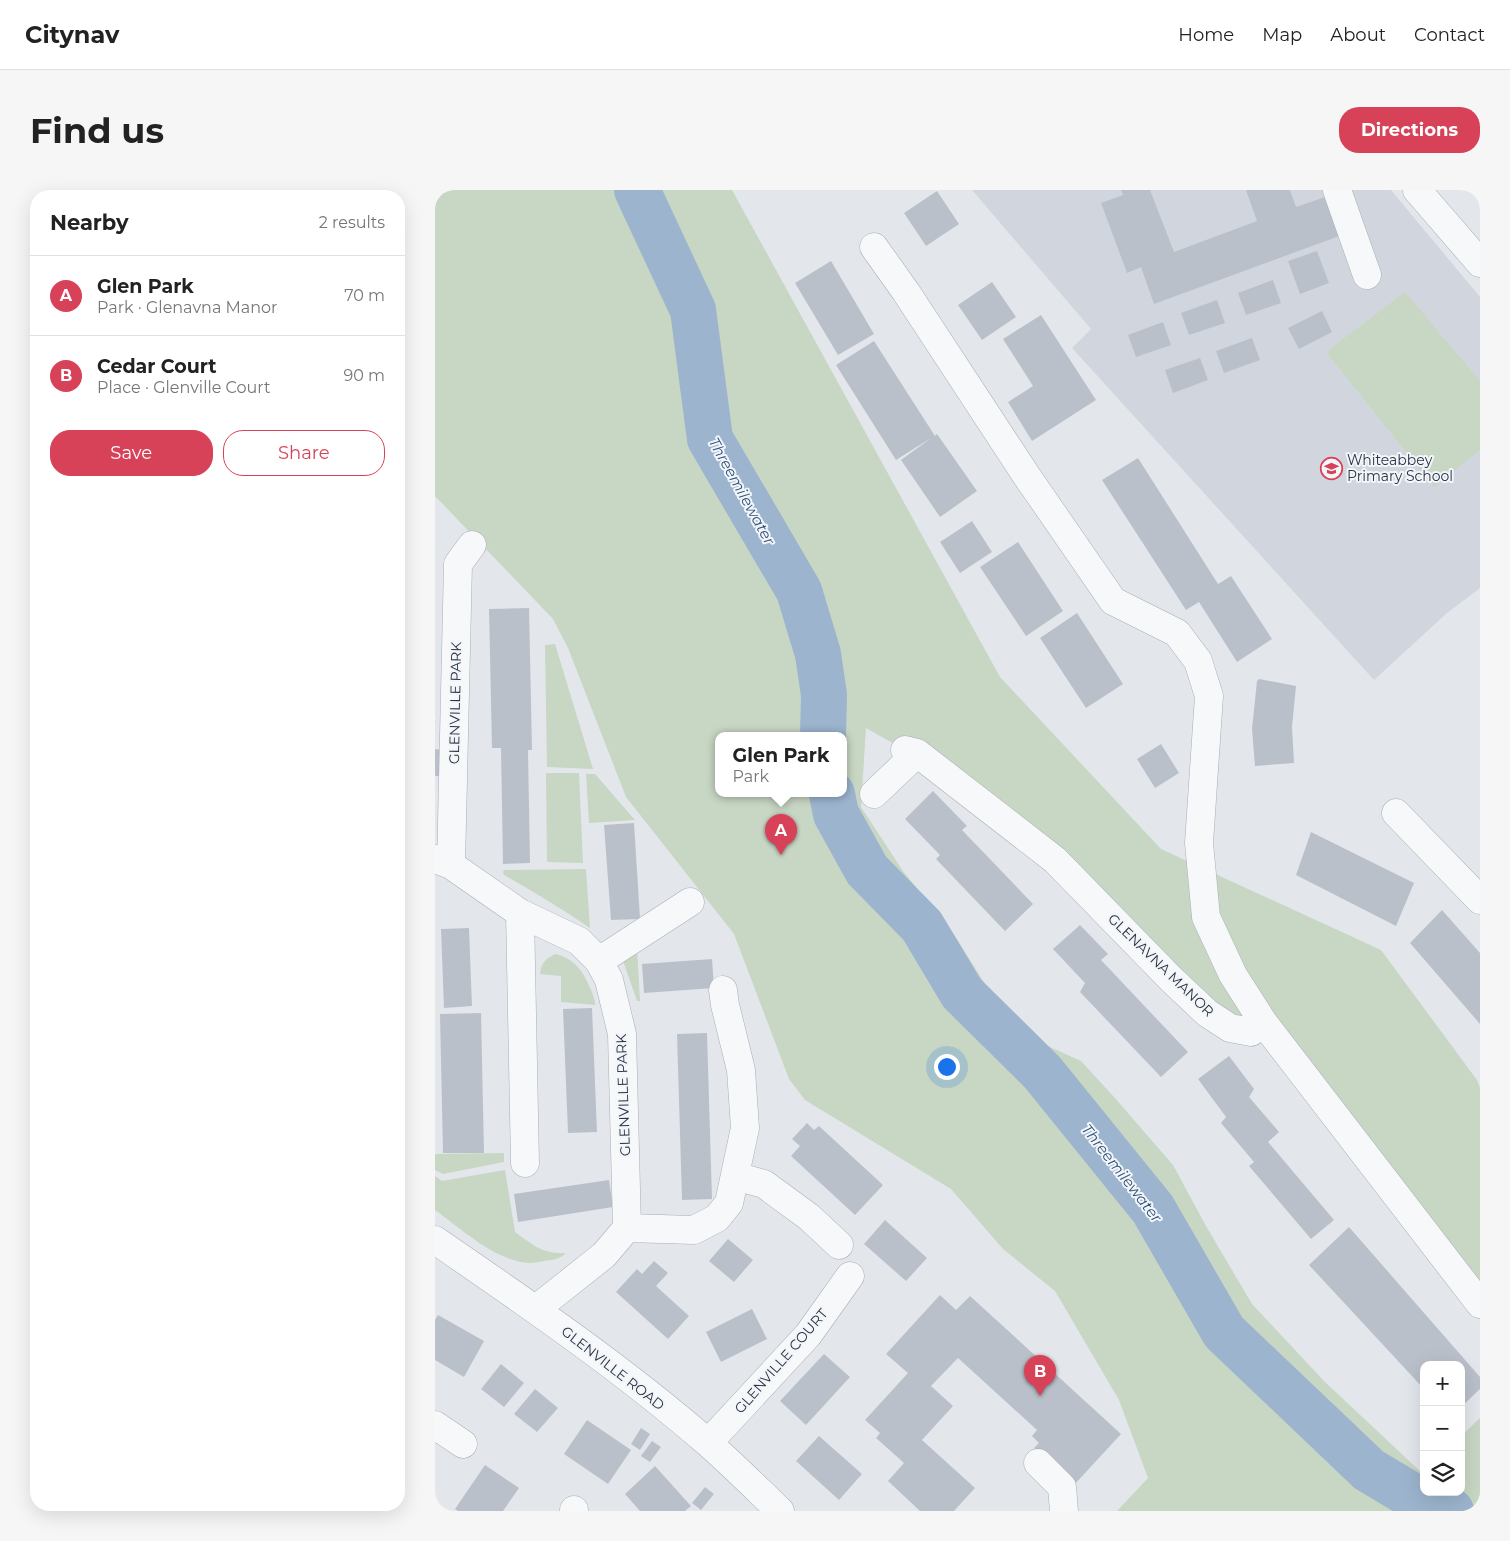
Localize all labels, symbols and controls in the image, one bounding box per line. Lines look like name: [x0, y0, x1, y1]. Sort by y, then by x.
text: Citynav: [25, 20, 119, 49]
text: Home: [1178, 24, 1234, 46]
text: Map: [1262, 24, 1302, 46]
text: About: [1330, 24, 1386, 46]
text: Contact: [1414, 24, 1485, 46]
button: Directions: [1339, 107, 1480, 153]
text: Find us: [30, 109, 164, 152]
text: Nearby: [50, 210, 129, 235]
text: 2 results: [319, 213, 385, 232]
text: Glen Park: [97, 275, 194, 298]
text: A: [60, 286, 72, 305]
text: 70 m: [344, 286, 385, 305]
text: Park · Glenavna Manor: [97, 298, 278, 317]
text: Cedar Court: [97, 355, 216, 378]
text: B: [60, 366, 72, 385]
text: 90 m: [343, 366, 385, 385]
text: Place · Glenville Court: [97, 378, 271, 397]
button: Save: [50, 430, 213, 476]
button: Share: [223, 430, 385, 476]
water label: Threemilewater: [705, 434, 780, 549]
place label: Whiteabbey Primary School: [1347, 451, 1453, 485]
school or university icon: Whiteabbey Primary School: [1319, 456, 1343, 480]
street label: GLENVILLE PARK: [445, 642, 465, 764]
popup: [715, 732, 847, 797]
text: Glen Park: [733, 744, 829, 767]
text: Park: [733, 767, 769, 786]
pin: A: [765, 814, 797, 855]
street label: GLENAVNA MANOR: [1104, 910, 1218, 1020]
street label: GLENVILLE PARK: [612, 1033, 634, 1157]
your location: [934, 1054, 960, 1080]
water label: Threemilewater: [1078, 1120, 1167, 1227]
street label: GLENVILLE COURT: [731, 1305, 831, 1417]
street label: GLENVILLE ROAD: [558, 1322, 668, 1414]
pin: B: [1024, 1355, 1056, 1396]
map controls: [1420, 1361, 1465, 1496]
button: +: [1420, 1361, 1465, 1406]
button: −: [1420, 1406, 1465, 1451]
button: layers: [1420, 1451, 1465, 1496]

